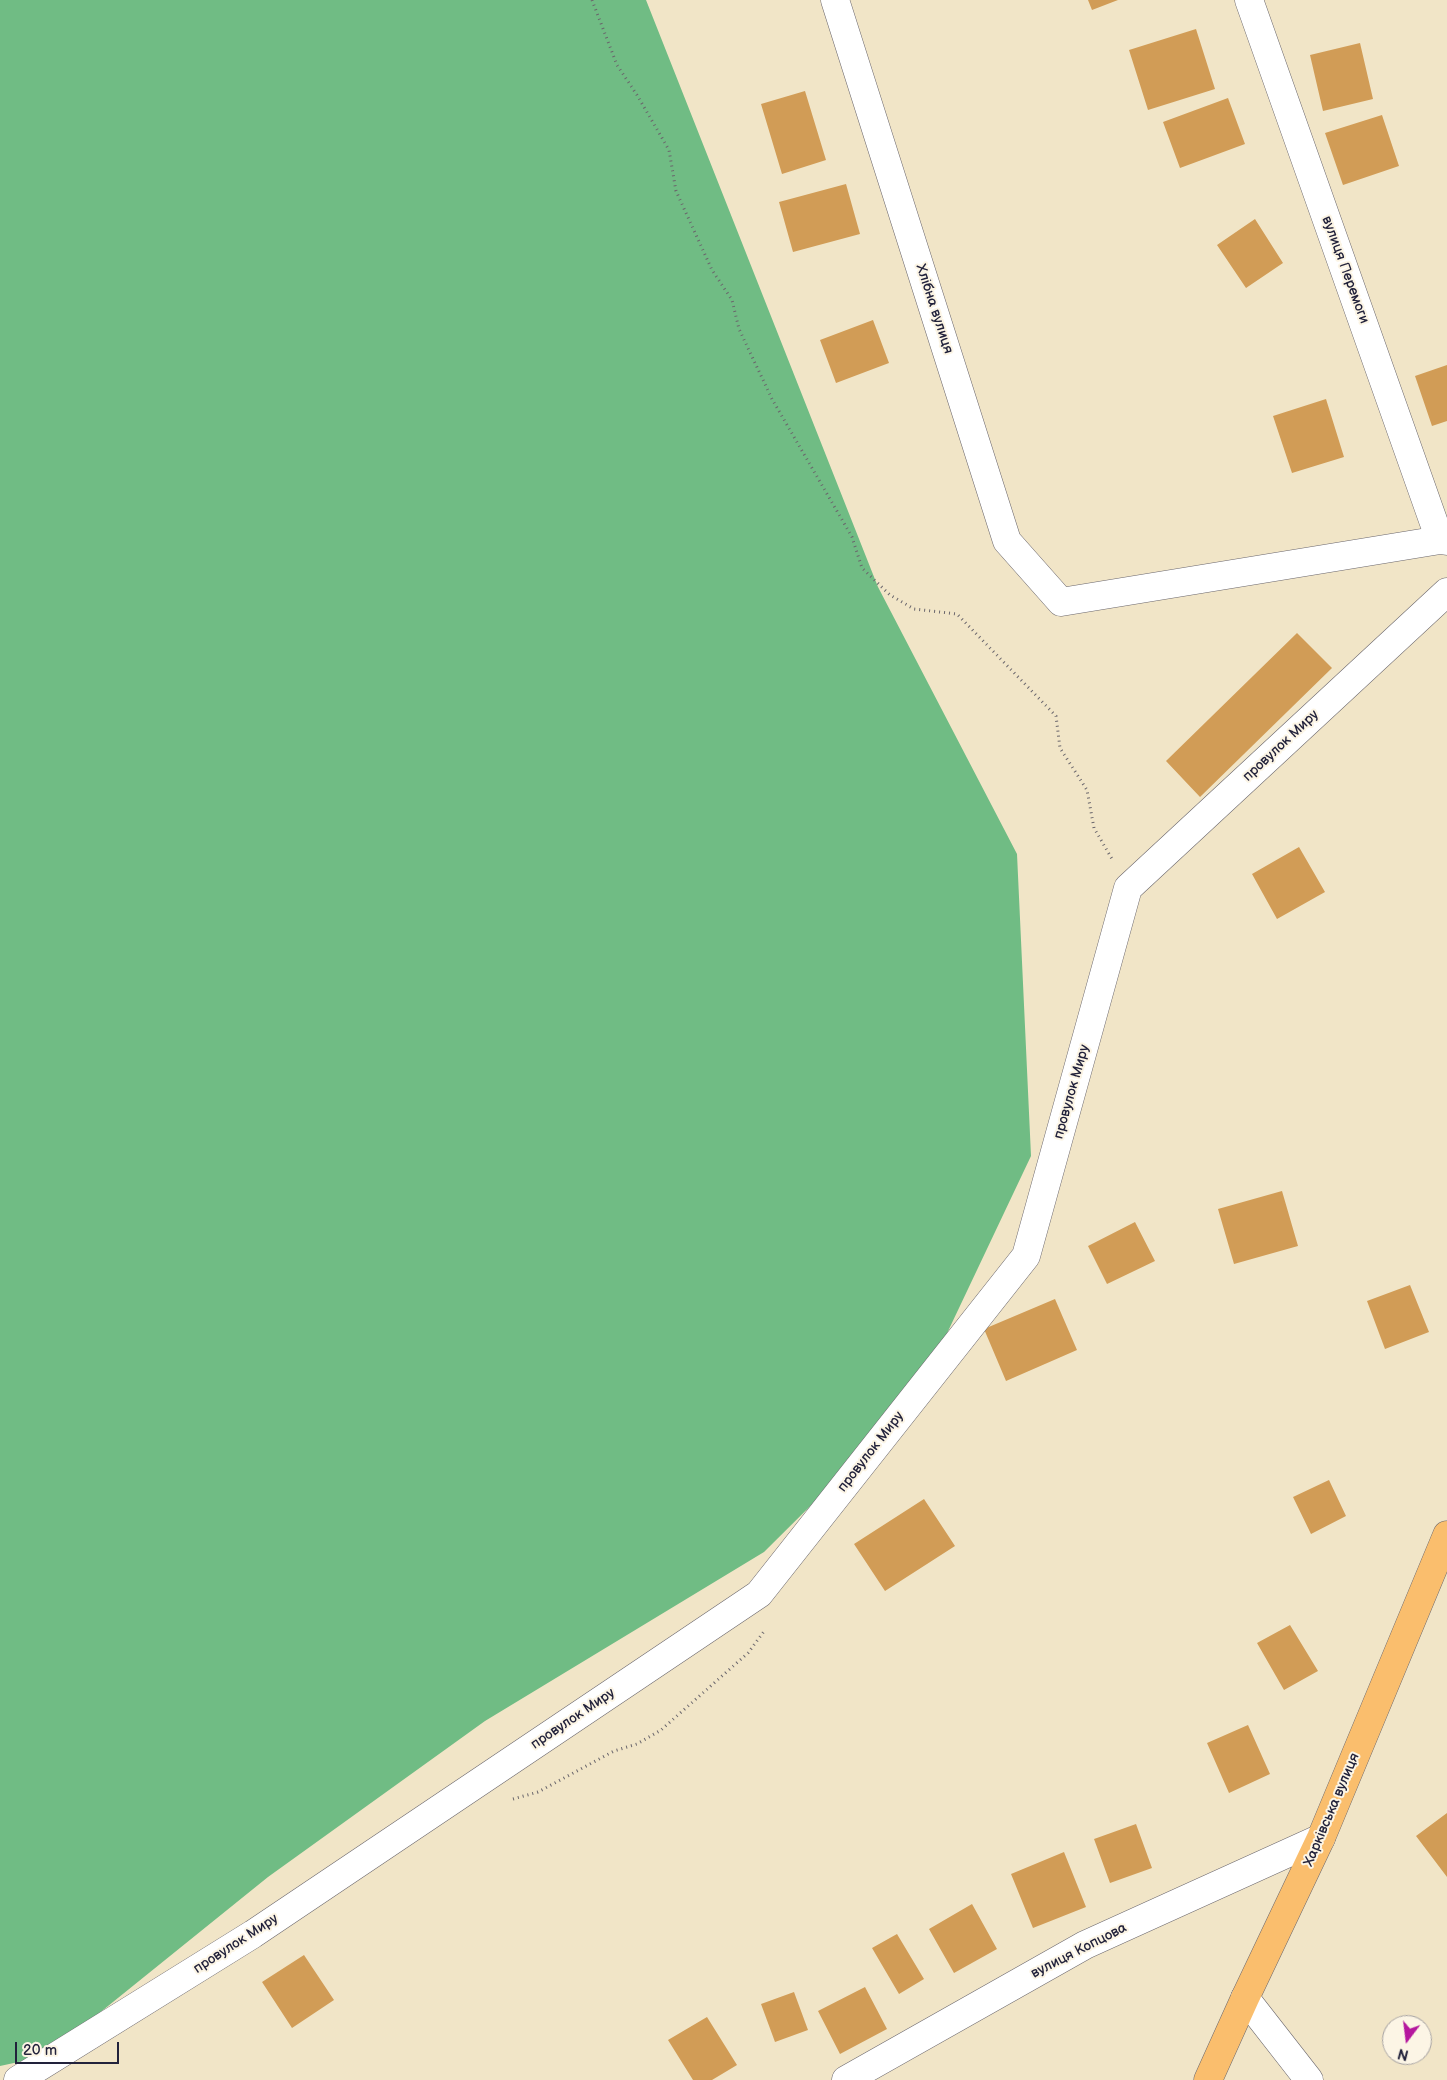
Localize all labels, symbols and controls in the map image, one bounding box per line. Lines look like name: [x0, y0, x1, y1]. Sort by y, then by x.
street label: вулиця Перемоги: [1318, 214, 1372, 326]
street label: Хлібна вулиця: [912, 262, 956, 356]
street label: провулок Миру: [1240, 707, 1322, 785]
street label: провулок Миру: [1050, 1043, 1094, 1141]
street label: провулок Миру: [834, 1408, 908, 1496]
street label: провулок Миру: [528, 1685, 618, 1753]
street label: Харківська вулиця: [1301, 1751, 1363, 1869]
street label: провулок Миру: [191, 1910, 281, 1978]
street label: вулиця Копцова: [1028, 1920, 1130, 1982]
north arrow: [1382, 2015, 1432, 2065]
scale bar: [18, 2032, 121, 2064]
text: 20 m: [23, 2041, 57, 2060]
text: N: [1396, 2044, 1411, 2064]

